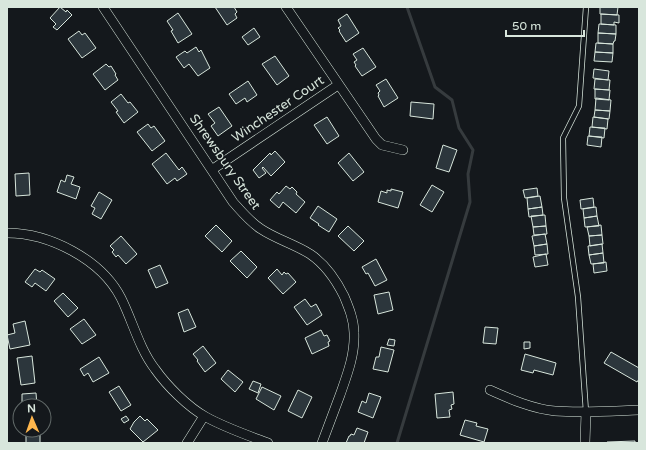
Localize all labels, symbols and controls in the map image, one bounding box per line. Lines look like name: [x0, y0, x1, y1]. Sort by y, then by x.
scale bar: [506, 12, 584, 38]
text: 50 m: [512, 19, 541, 33]
street label: Winchester Court: [229, 72, 327, 146]
street label: Shrewsbury Street: [186, 111, 264, 213]
north arrow: [12, 398, 52, 438]
text: N: [27, 402, 36, 415]

